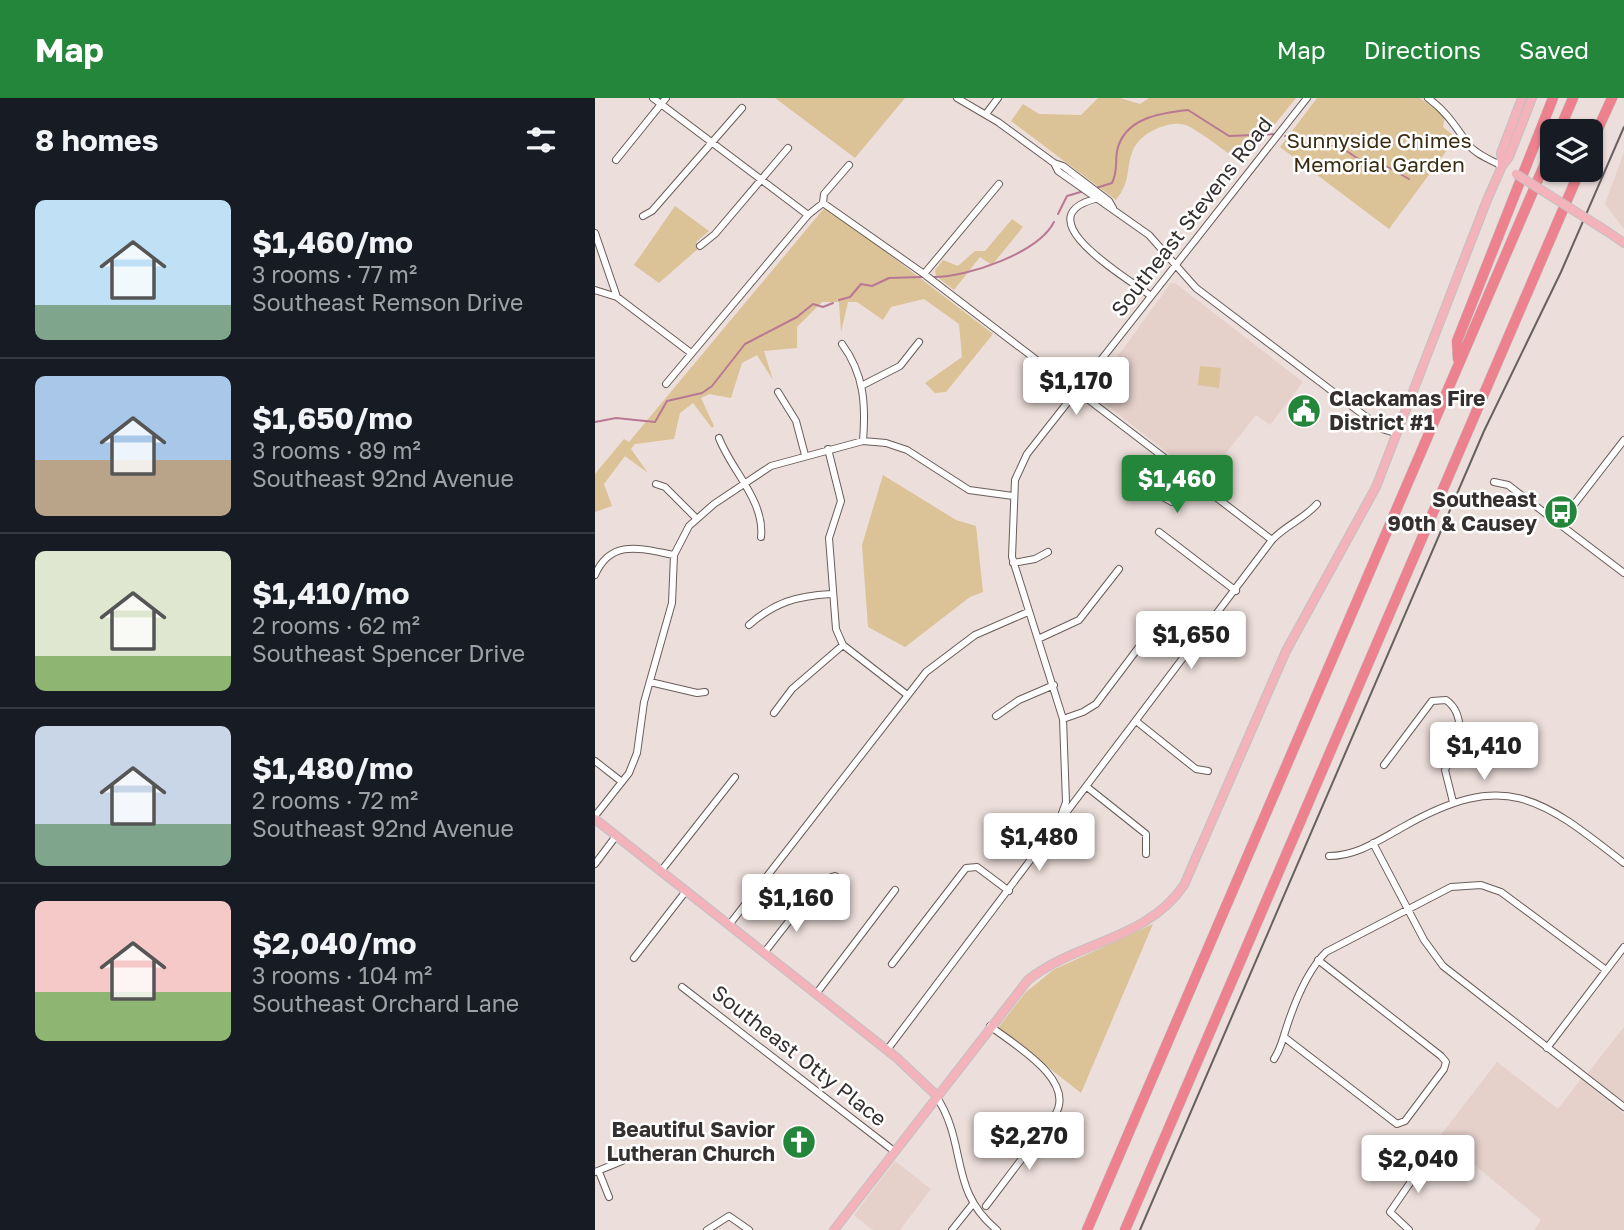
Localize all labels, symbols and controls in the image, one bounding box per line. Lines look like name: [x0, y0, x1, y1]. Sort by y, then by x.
text: Map: [35, 30, 104, 69]
text: Map: [1277, 35, 1326, 64]
text: Directions: [1364, 35, 1481, 64]
text: Saved: [1519, 35, 1589, 64]
street label: Southeast Stevens Road: [1105, 111, 1277, 321]
map controls: [1540, 119, 1603, 182]
button: layers: [1540, 119, 1603, 182]
icon: filters: [522, 121, 560, 159]
text: 8 homes: [35, 122, 159, 158]
park label: Sunnyside Chimes Memorial Garden: [1286, 127, 1472, 177]
text: $1,460/mo: [252, 224, 413, 260]
icon: home: [91, 228, 175, 312]
text: 3 rooms · 77 m²: [252, 260, 417, 288]
text: Southeast Remson Drive: [252, 288, 523, 316]
pin: $1,170: [1019, 358, 1133, 417]
text: $1,170: [1039, 366, 1113, 394]
place label: Clackamas Fire District #1: [1329, 385, 1485, 435]
public building icon: Clackamas Fire District #1: [1285, 392, 1323, 430]
text: $1,650/mo: [252, 400, 413, 436]
icon: home: [91, 404, 175, 488]
text: 3 rooms · 89 m²: [252, 436, 421, 464]
pin: $1,460: [1120, 456, 1234, 515]
text: Southeast 92nd Avenue: [252, 464, 514, 492]
text: $1,460: [1138, 464, 1216, 492]
place label: Southeast 90th & Causey: [1388, 486, 1537, 536]
bus stop icon: Southeast 90th & Causey: [1542, 493, 1580, 531]
text: $1,410/mo: [252, 575, 410, 611]
icon: home: [91, 579, 175, 663]
text: 2 rooms · 62 m²: [252, 611, 420, 639]
pin: $1,650: [1134, 612, 1248, 671]
text: $1,650: [1152, 620, 1230, 648]
text: Southeast Spencer Drive: [252, 639, 525, 667]
pin: $1,410: [1427, 722, 1541, 782]
text: $1,410: [1446, 731, 1522, 759]
text: $1,480/mo: [252, 750, 413, 786]
icon: home: [91, 754, 175, 838]
text: 2 rooms · 72 m²: [252, 786, 418, 814]
text: Southeast 92nd Avenue: [252, 814, 514, 842]
pin: $1,480: [982, 814, 1096, 873]
text: $1,480: [1000, 822, 1078, 850]
pin: $1,160: [739, 874, 853, 934]
text: $1,160: [758, 883, 834, 911]
text: $2,040/mo: [252, 925, 416, 961]
icon: home: [91, 929, 175, 1013]
text: 3 rooms · 104 m²: [252, 961, 432, 989]
street label: Southeast Otty Place: [707, 979, 892, 1131]
text: Southeast Orchard Lane: [252, 989, 519, 1017]
pin: $2,270: [972, 1112, 1086, 1172]
place label: Beautiful Savior Lutheran Church: [606, 1116, 775, 1166]
text: $2,270: [990, 1121, 1068, 1149]
church icon: Beautiful Savior Lutheran Church: [780, 1123, 818, 1161]
pin: $2,040: [1361, 1136, 1475, 1195]
text: $2,040: [1377, 1144, 1459, 1172]

